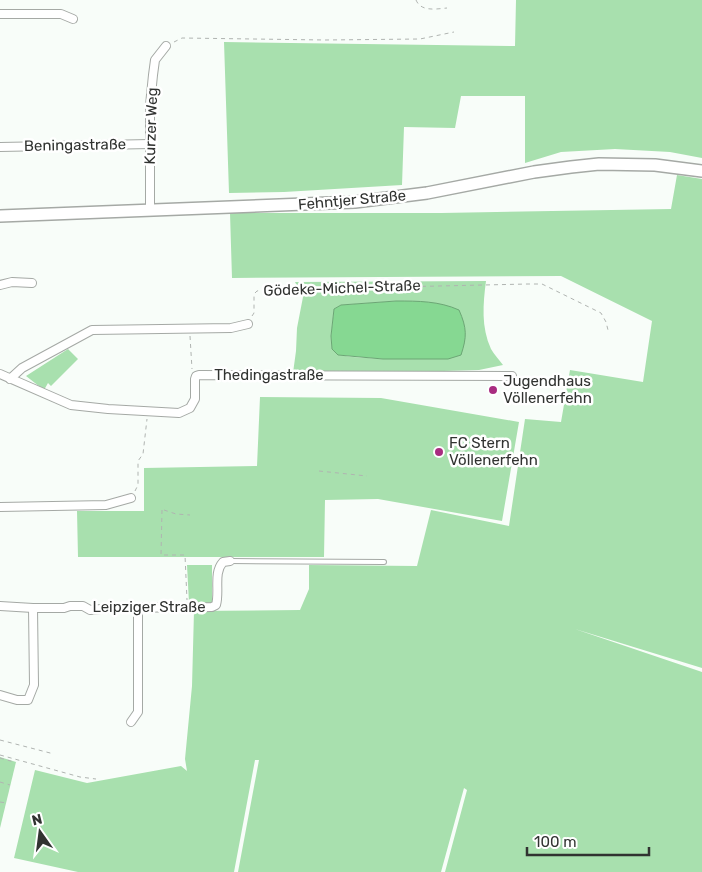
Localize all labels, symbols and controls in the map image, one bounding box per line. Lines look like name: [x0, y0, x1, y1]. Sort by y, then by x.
street label: Kurzer Weg: [141, 87, 161, 165]
street label: Beningastraße: [24, 135, 126, 155]
street label: Fehntjer Straße: [297, 186, 407, 214]
street label: Gödeke-Michel-Straße: [263, 276, 421, 300]
street label: Thedingastraße: [214, 366, 324, 384]
place label: Jugendhaus Völlenerfehn: [503, 372, 592, 407]
marker: Jugendhaus Völlenerfehn: [487, 384, 499, 396]
place label: FC Stern Völlenerfehn: [449, 434, 538, 469]
marker: FC Stern Völlenerfehn: [433, 446, 445, 458]
street label: Leipziger Straße: [92, 598, 206, 616]
north arrow: [15, 807, 65, 857]
text: N: [30, 810, 44, 829]
scale bar: [527, 824, 650, 856]
text: 100 m: [534, 833, 576, 851]

